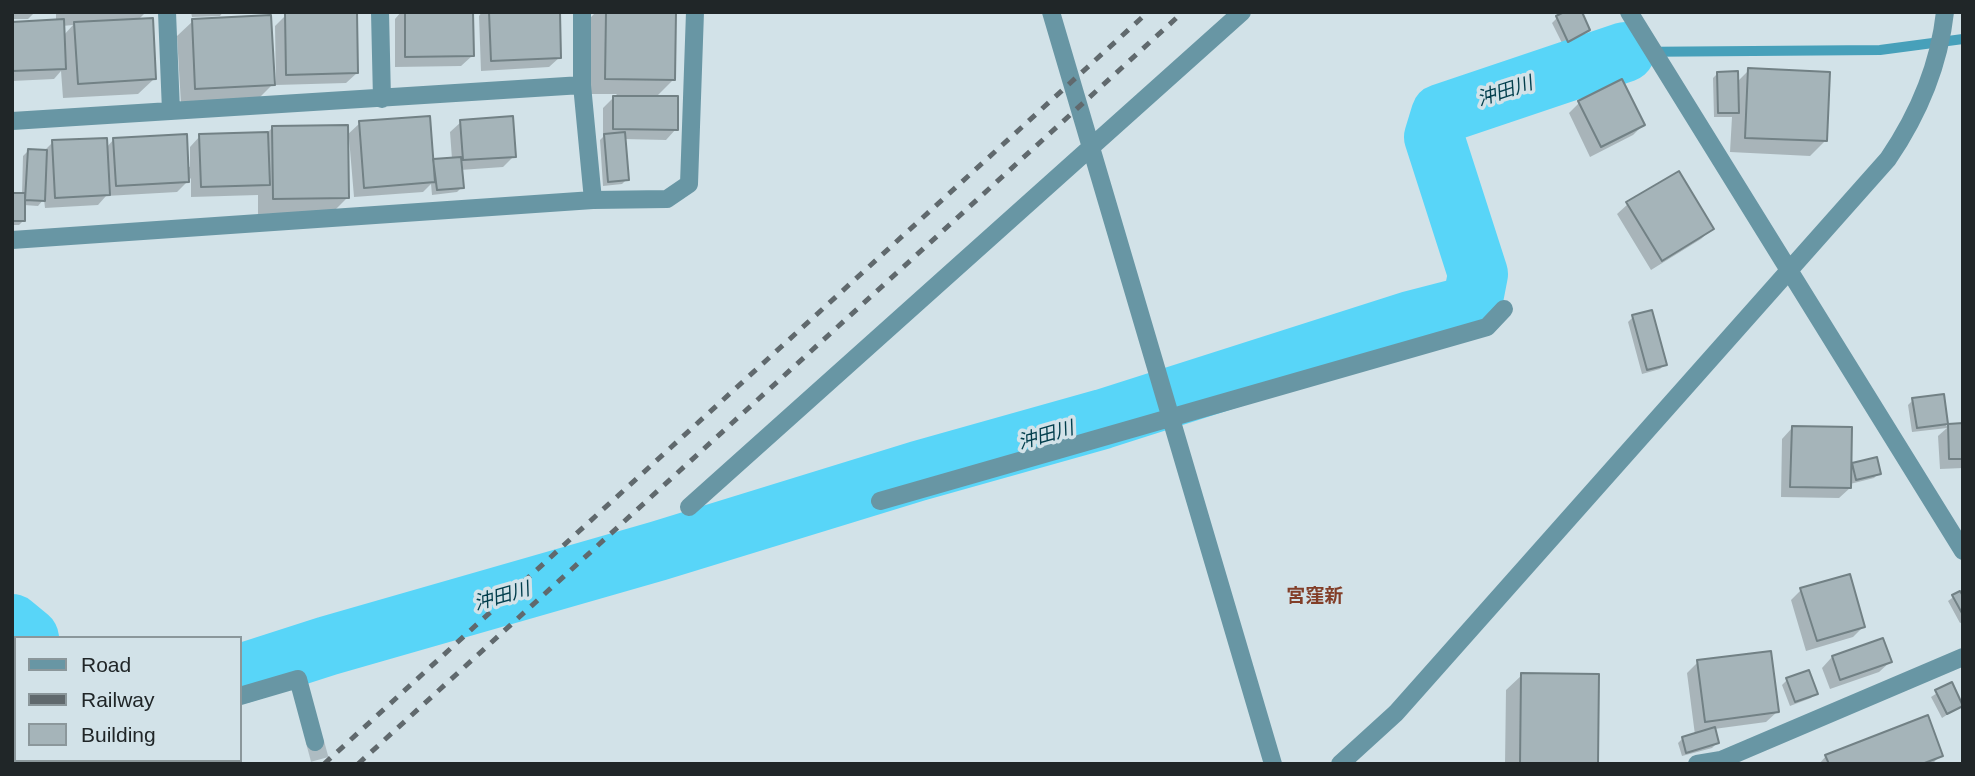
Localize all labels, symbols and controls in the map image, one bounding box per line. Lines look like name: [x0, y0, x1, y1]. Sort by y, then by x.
water label: 沖田川: [1474, 72, 1536, 112]
water label: 沖田川: [1015, 417, 1077, 455]
water label: 沖田川: [471, 578, 533, 616]
district label: 宮窪新: [1287, 586, 1343, 608]
legend: [14, 636, 242, 762]
text: Road: [81, 653, 131, 676]
text: Railway: [81, 688, 155, 711]
text: Building: [81, 723, 156, 746]

